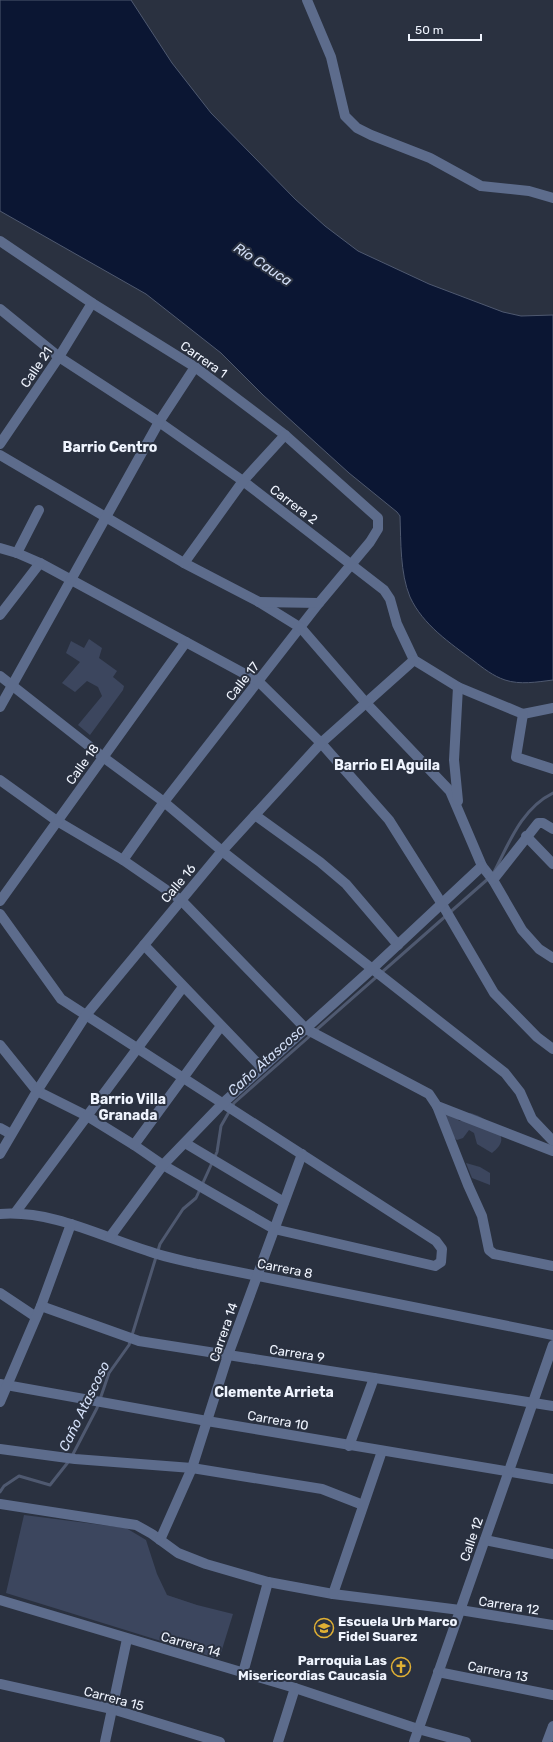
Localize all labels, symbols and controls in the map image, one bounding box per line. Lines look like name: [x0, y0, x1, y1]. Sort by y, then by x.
scale bar: [409, 16, 481, 42]
text: 50 m: [415, 23, 443, 37]
water label: Río Cauca: [230, 239, 295, 290]
street label: Carrera 1: [177, 338, 230, 381]
street label: Calle 21: [17, 344, 55, 390]
district label: Barrio Centro: [63, 439, 157, 456]
street label: Carrera 2: [267, 482, 320, 527]
street label: Calle 17: [223, 659, 262, 704]
street label: Calle 18: [63, 741, 102, 787]
district label: Barrio El Aguila: [334, 757, 440, 774]
street label: Calle 16: [158, 861, 199, 906]
water label: Caño Atascoso: [224, 1021, 308, 1099]
district label: Barrio Villa Granada: [90, 1091, 166, 1124]
street label: Carrera 8: [256, 1256, 314, 1281]
street label: Carrera 14: [206, 1301, 241, 1364]
street label: Carrera 9: [268, 1342, 326, 1365]
water label: Caño Atascoso: [55, 1359, 114, 1454]
district label: Clemente Arrieta: [214, 1384, 334, 1401]
street label: Carrera 10: [246, 1408, 310, 1433]
street label: Calle 12: [457, 1515, 486, 1563]
street label: Carrera 12: [477, 1593, 540, 1618]
place label: Escuela Urb Marco Fidel Suarez: [338, 1614, 458, 1644]
school or university icon: Escuela Urb Marco Fidel Suarez: [313, 1617, 335, 1639]
street label: Carrera 14: [159, 1629, 223, 1660]
place label: Parroquia Las Misericordias Caucasia: [238, 1653, 387, 1683]
church icon: Parroquia Las Misericordias Caucasia: [390, 1656, 412, 1678]
street label: Carrera 13: [466, 1658, 530, 1685]
street label: Carrera 15: [82, 1683, 146, 1714]

